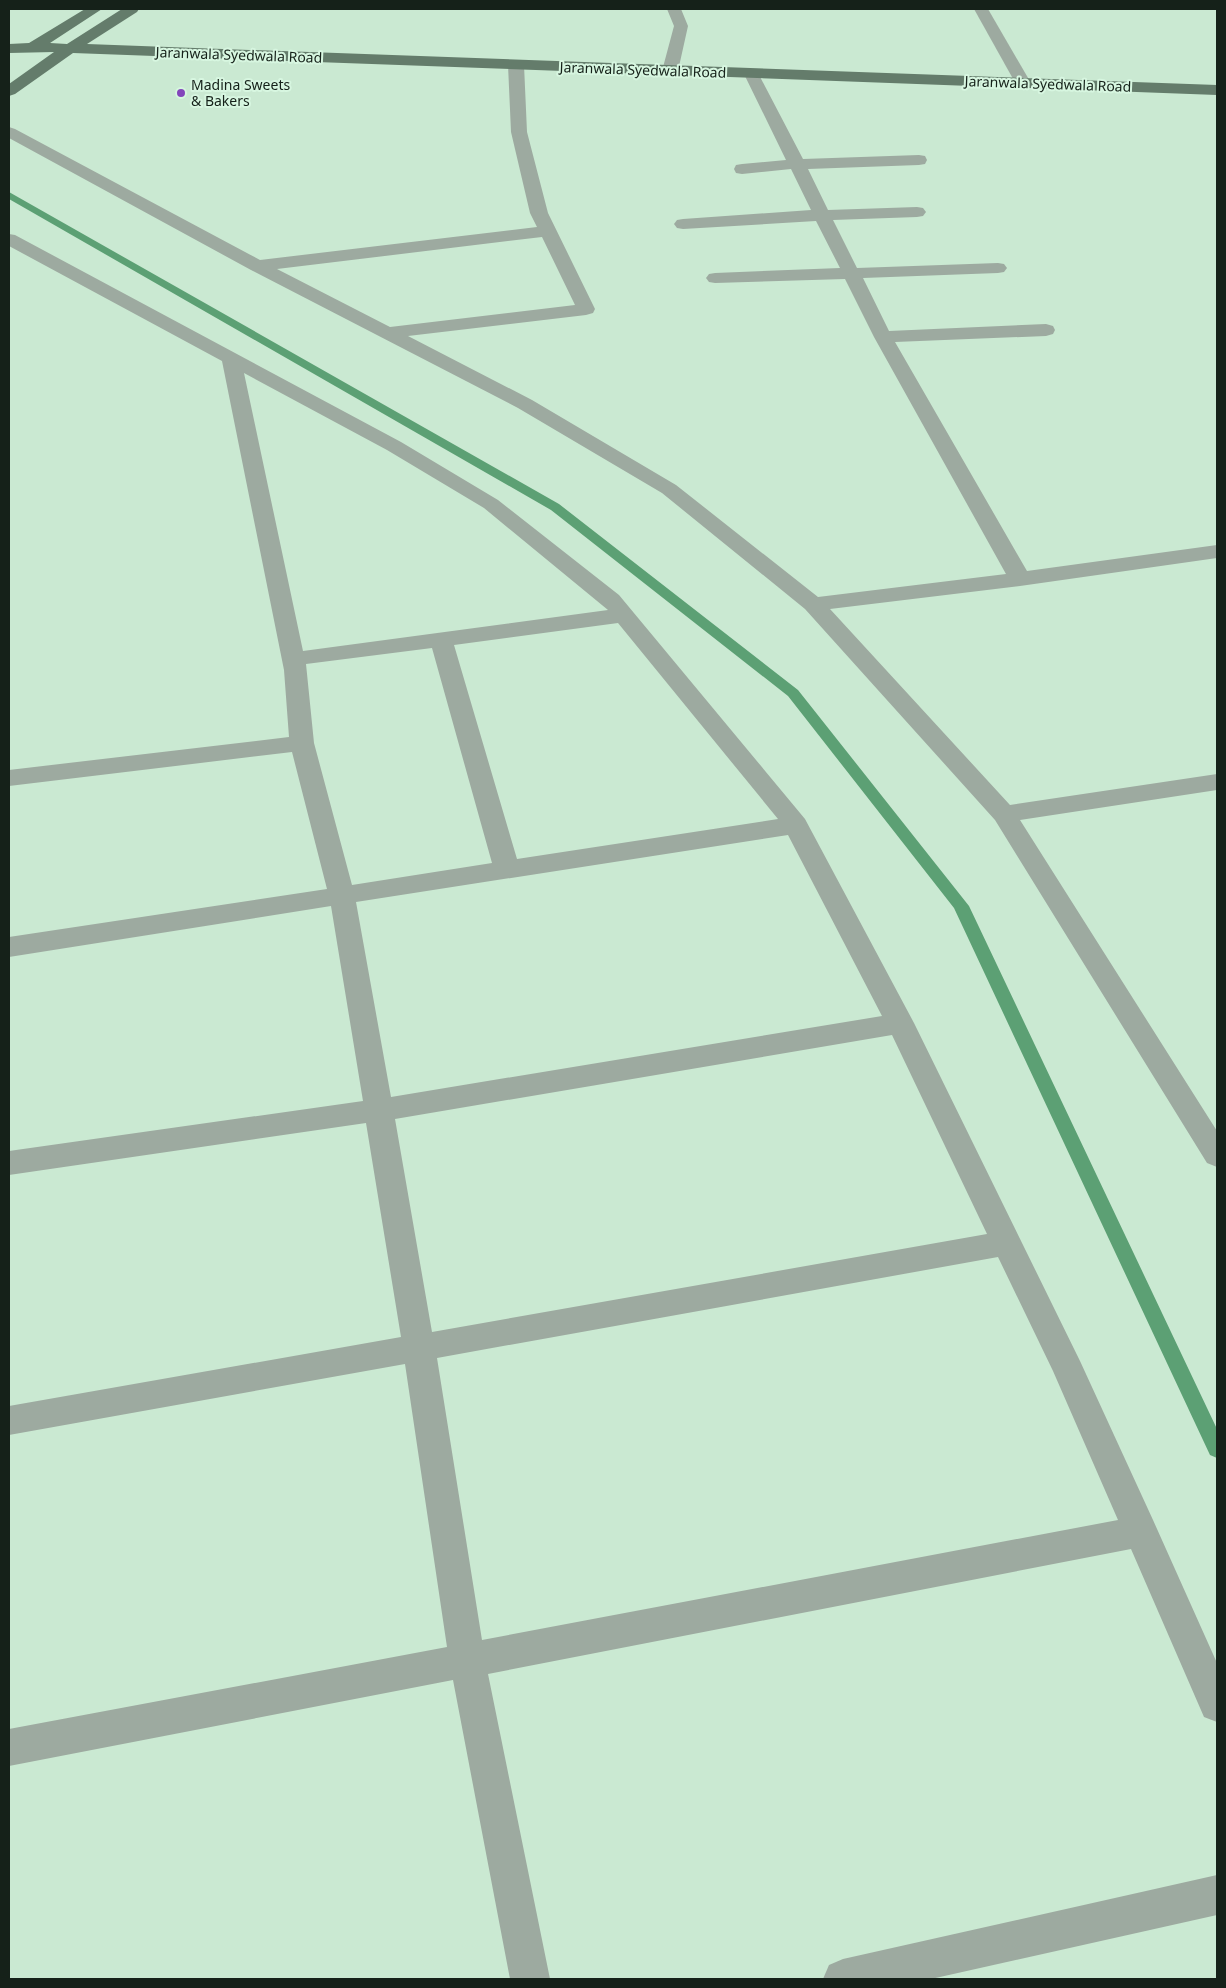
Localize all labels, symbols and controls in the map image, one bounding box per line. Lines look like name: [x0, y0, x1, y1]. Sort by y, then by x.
street label: Jaranwala Syedwala Road: [153, 42, 323, 67]
street label: Jaranwala Syedwala Road: [557, 57, 727, 82]
street label: Jaranwala Syedwala Road: [962, 71, 1132, 96]
place label: Madina Sweets & Bakers: [191, 75, 290, 110]
marker: Madina Sweets & Bakers: [175, 87, 187, 99]

